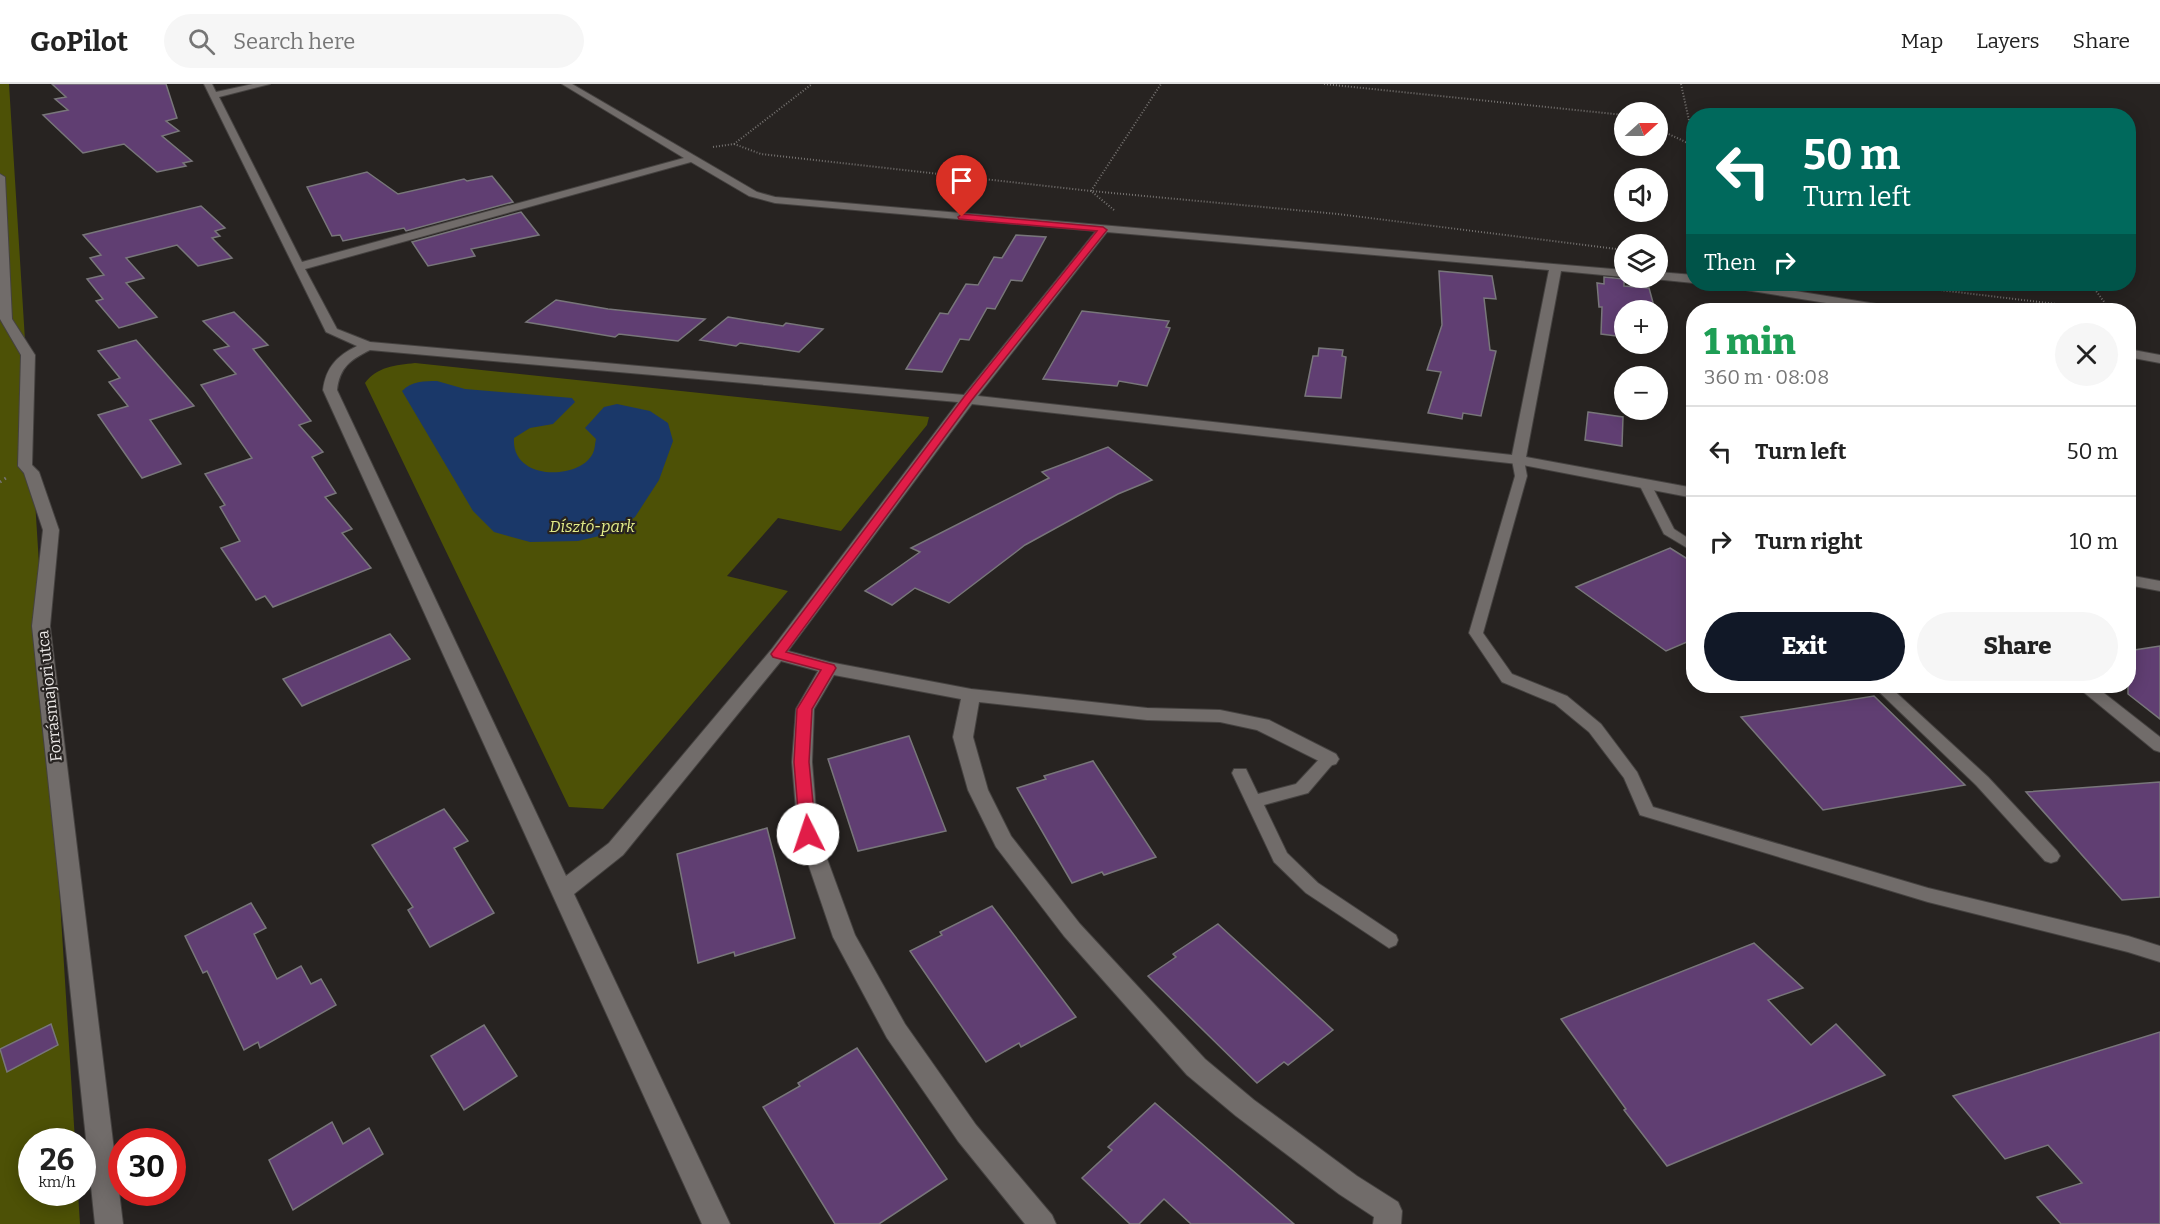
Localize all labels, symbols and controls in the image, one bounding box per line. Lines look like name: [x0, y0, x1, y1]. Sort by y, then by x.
search box: [164, 14, 584, 68]
text: GoPilot: [30, 25, 128, 58]
icon: search: [185, 25, 218, 58]
text: Search here: [233, 28, 355, 55]
text: Map: [1901, 28, 1943, 54]
text: Layers: [1976, 28, 2040, 54]
text: Share: [2073, 28, 2130, 54]
north arrow: [1614, 102, 1668, 156]
map controls: [1614, 102, 1668, 420]
text: 50 m: [1803, 130, 1900, 180]
icon: left: [1704, 132, 1782, 210]
pin: [936, 155, 987, 217]
icon: arrive: [945, 164, 978, 197]
button: sound: [1614, 168, 1668, 222]
text: Turn left: [1803, 181, 1911, 213]
button: layers: [1614, 234, 1668, 288]
icon: right: [1768, 246, 1801, 279]
text: Then: [1704, 249, 1756, 276]
button: +: [1614, 300, 1668, 354]
text: 1 min: [1704, 320, 1796, 364]
button: close: [2055, 323, 2118, 386]
text: 360 m · 08:08: [1704, 365, 1829, 389]
button: −: [1614, 366, 1668, 420]
icon: left: [1704, 435, 1737, 468]
text: Turn left: [1755, 438, 1847, 465]
text: 50 m: [2067, 438, 2118, 465]
park label: Dísztó-park: [549, 517, 635, 536]
icon: right: [1704, 525, 1737, 558]
text: Turn right: [1755, 528, 1863, 555]
text: 10 m: [2070, 528, 2118, 555]
button: Exit: [1704, 612, 1905, 681]
button: Share: [1917, 612, 2118, 681]
street label: Forrásmajori utca: [33, 629, 66, 763]
position arrow: [776, 802, 840, 866]
speed limit sign: 30: [108, 1128, 186, 1206]
text: 26: [40, 1142, 74, 1178]
text: km/h: [38, 1173, 76, 1191]

